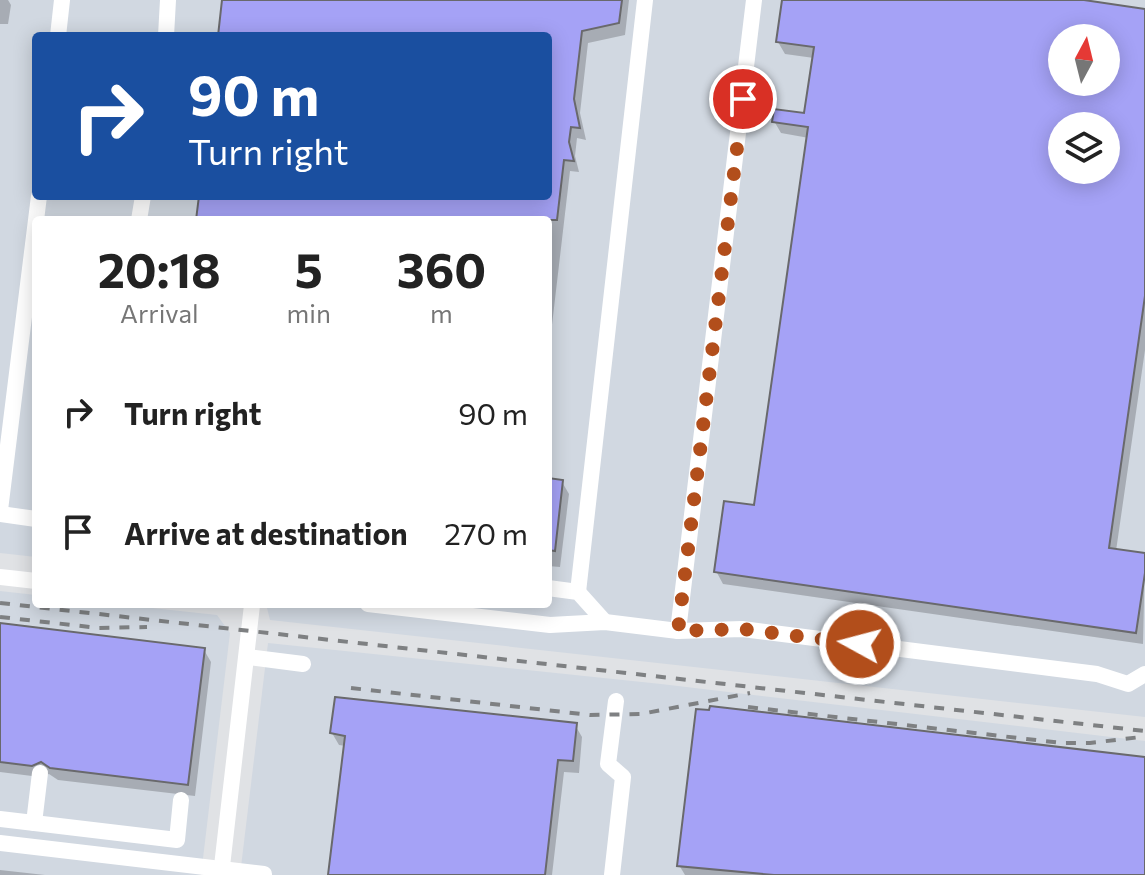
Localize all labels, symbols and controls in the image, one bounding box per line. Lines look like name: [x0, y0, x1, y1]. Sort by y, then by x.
north arrow: [1048, 24, 1120, 96]
map controls: [1048, 24, 1120, 184]
text: 90 m: [188, 59, 319, 128]
icon: right: [56, 64, 160, 168]
pin: [709, 65, 777, 133]
icon: arrive: [721, 77, 765, 121]
button: layers: [1048, 112, 1120, 184]
text: Turn right: [188, 128, 349, 172]
text: 20:18: [98, 239, 221, 298]
text: 5: [295, 239, 323, 298]
text: 360: [397, 239, 486, 298]
text: Arrival: [120, 297, 199, 328]
text: min: [287, 297, 331, 328]
text: m: [430, 297, 453, 328]
icon: right: [56, 390, 100, 434]
text: Turn right: [124, 394, 261, 431]
text: 90 m: [458, 394, 528, 431]
icon: arrive: [56, 510, 100, 554]
text: Arrive at destination: [124, 514, 408, 551]
text: 270 m: [444, 514, 528, 551]
position arrow: [818, 602, 902, 686]

